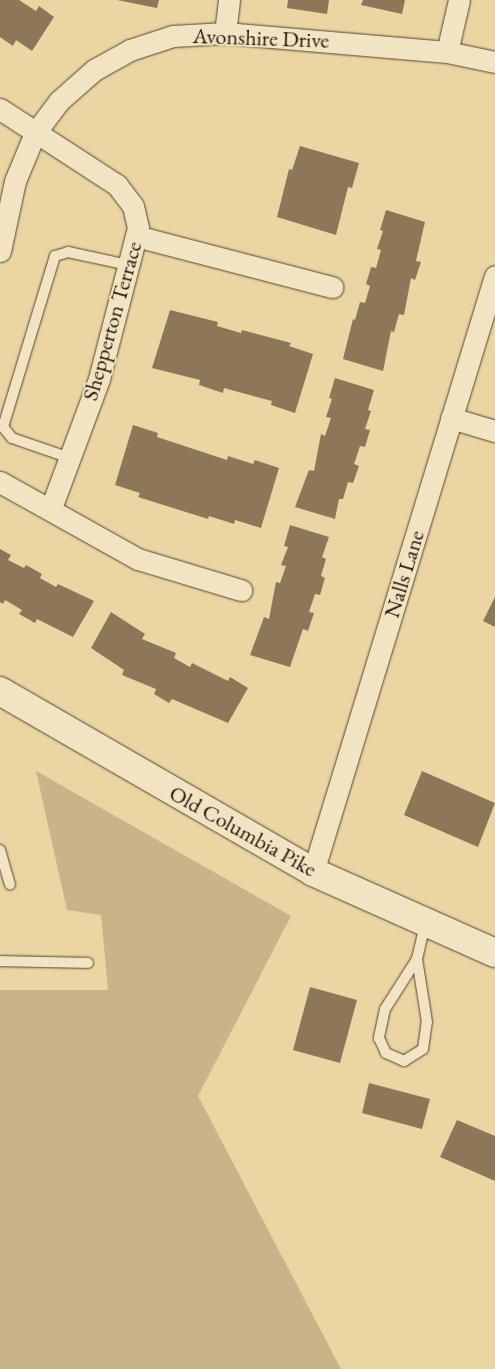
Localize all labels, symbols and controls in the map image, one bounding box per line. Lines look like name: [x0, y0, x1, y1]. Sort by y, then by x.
street label: Avonshire Drive: [192, 22, 330, 54]
street label: Shepperton Terrace: [77, 238, 147, 404]
street label: Nalls Lane: [378, 527, 430, 621]
street label: Old Columbia Pike: [165, 780, 321, 882]

